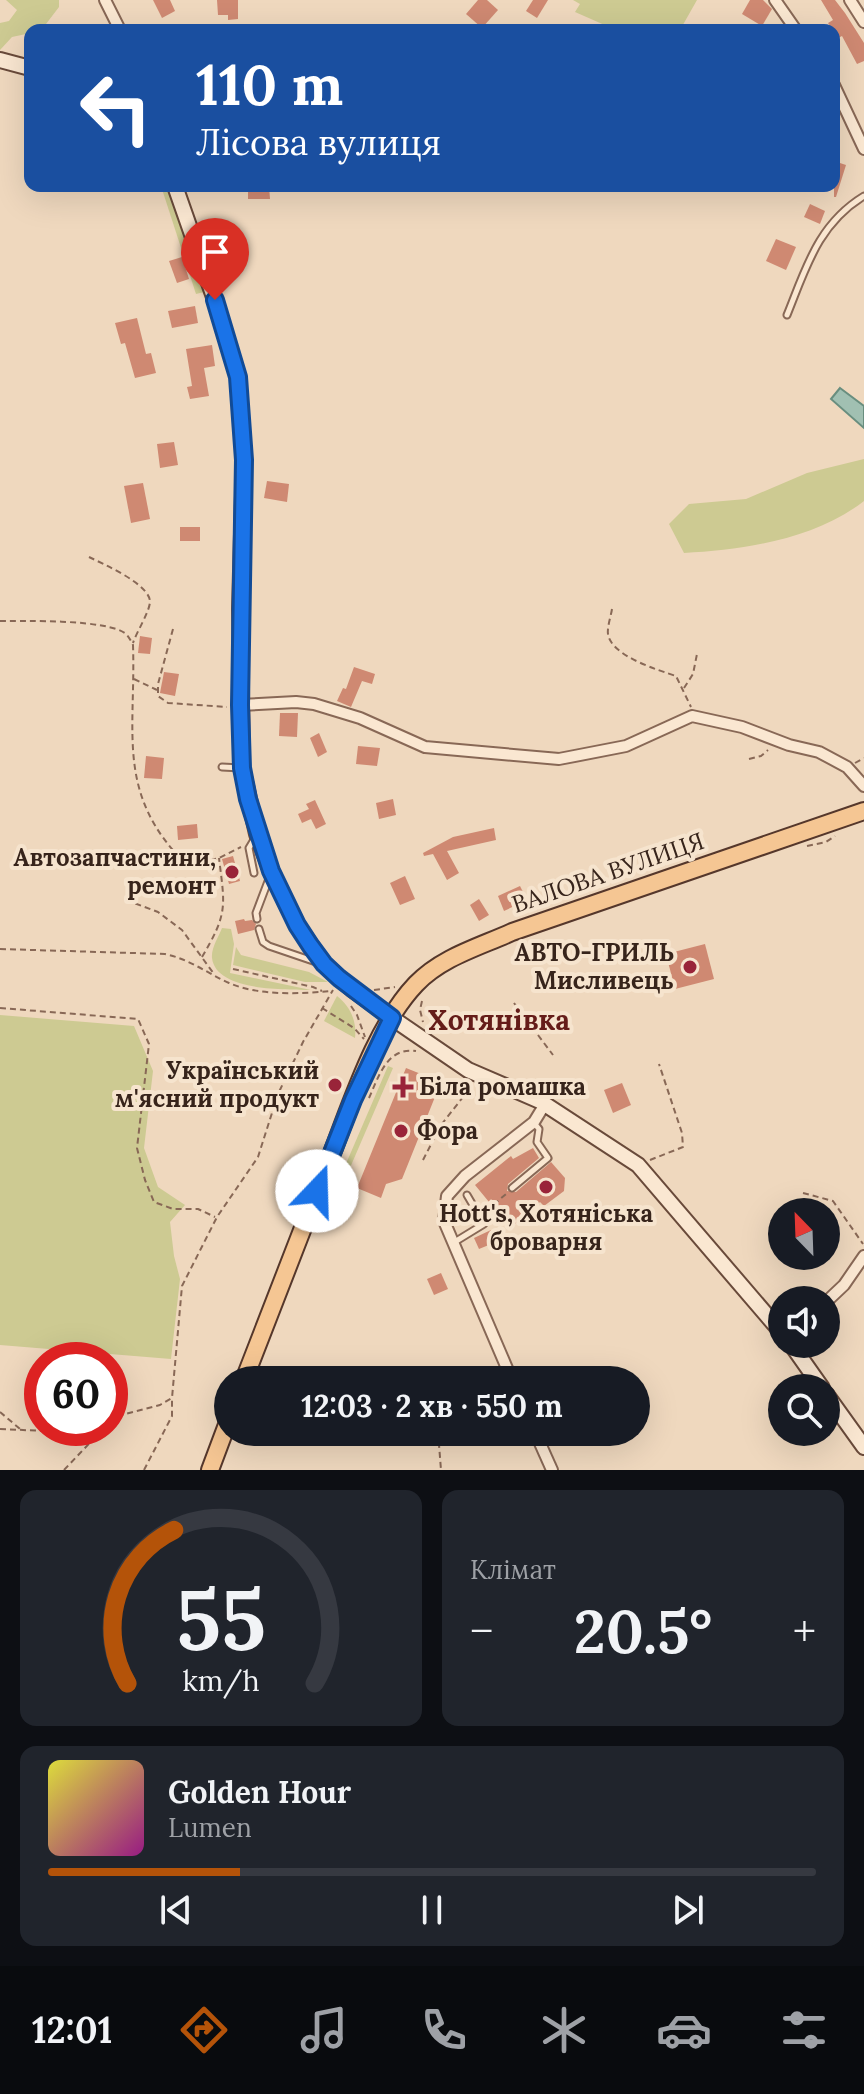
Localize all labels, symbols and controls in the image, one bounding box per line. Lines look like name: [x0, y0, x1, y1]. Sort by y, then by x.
text: 110 m: [196, 49, 343, 120]
icon: left: [64, 56, 168, 160]
text: Лісова вулиця: [196, 119, 441, 165]
pin: [181, 218, 249, 300]
icon: arrive: [193, 230, 237, 274]
street label: ВАЛОВА ВУЛИЦЯ: [508, 825, 708, 920]
place label: Автозапчастини, ремонт: [14, 842, 216, 901]
marker: Автозапчастини, ремонт: [223, 863, 241, 881]
place label: АВТО-ГРИЛЬ Мисливець: [514, 937, 674, 996]
marker: АВТО-ГРИЛЬ Мисливець: [681, 958, 699, 976]
district label: Хотянівка: [428, 1002, 570, 1038]
place label: Український м'ясний продукт: [115, 1055, 319, 1114]
place label: Біла ромашка: [419, 1071, 586, 1102]
marker: Український м'ясний продукт: [326, 1076, 344, 1094]
marker: Біла ромашка: [394, 1078, 412, 1096]
place label: Фора: [417, 1115, 479, 1146]
marker: Фора: [392, 1122, 410, 1140]
position arrow: [275, 1149, 359, 1233]
marker: Hott's, Хотяніська броварня: [537, 1178, 555, 1196]
place label: Hott's, Хотяніська броварня: [439, 1198, 653, 1257]
north arrow: [768, 1198, 840, 1270]
map controls: [768, 1198, 840, 1446]
button: sound: [768, 1286, 840, 1358]
speed limit sign: 60: [24, 1342, 128, 1446]
button: search: [768, 1374, 840, 1446]
text: 12:03 · 2 хв · 550 m: [301, 1387, 563, 1425]
text: Клімат: [470, 1553, 556, 1586]
text: 55: [176, 1566, 266, 1673]
text: 20.5°: [574, 1593, 712, 1669]
text: −: [470, 1603, 493, 1659]
text: +: [793, 1603, 816, 1659]
text: km/h: [182, 1662, 260, 1699]
text: Golden Hour: [168, 1773, 351, 1811]
text: Lumen: [168, 1811, 252, 1844]
icon: previous: [154, 1888, 198, 1932]
icon: pause: [410, 1888, 454, 1932]
icon: next: [666, 1888, 710, 1932]
icon: directions: [176, 2002, 232, 2058]
icon: music: [296, 2002, 352, 2058]
icon: phone: [416, 2002, 472, 2058]
icon: climate: [536, 2002, 592, 2058]
icon: car: [656, 2002, 712, 2058]
icon: filters: [776, 2002, 832, 2058]
text: 12:01: [32, 2007, 112, 2053]

